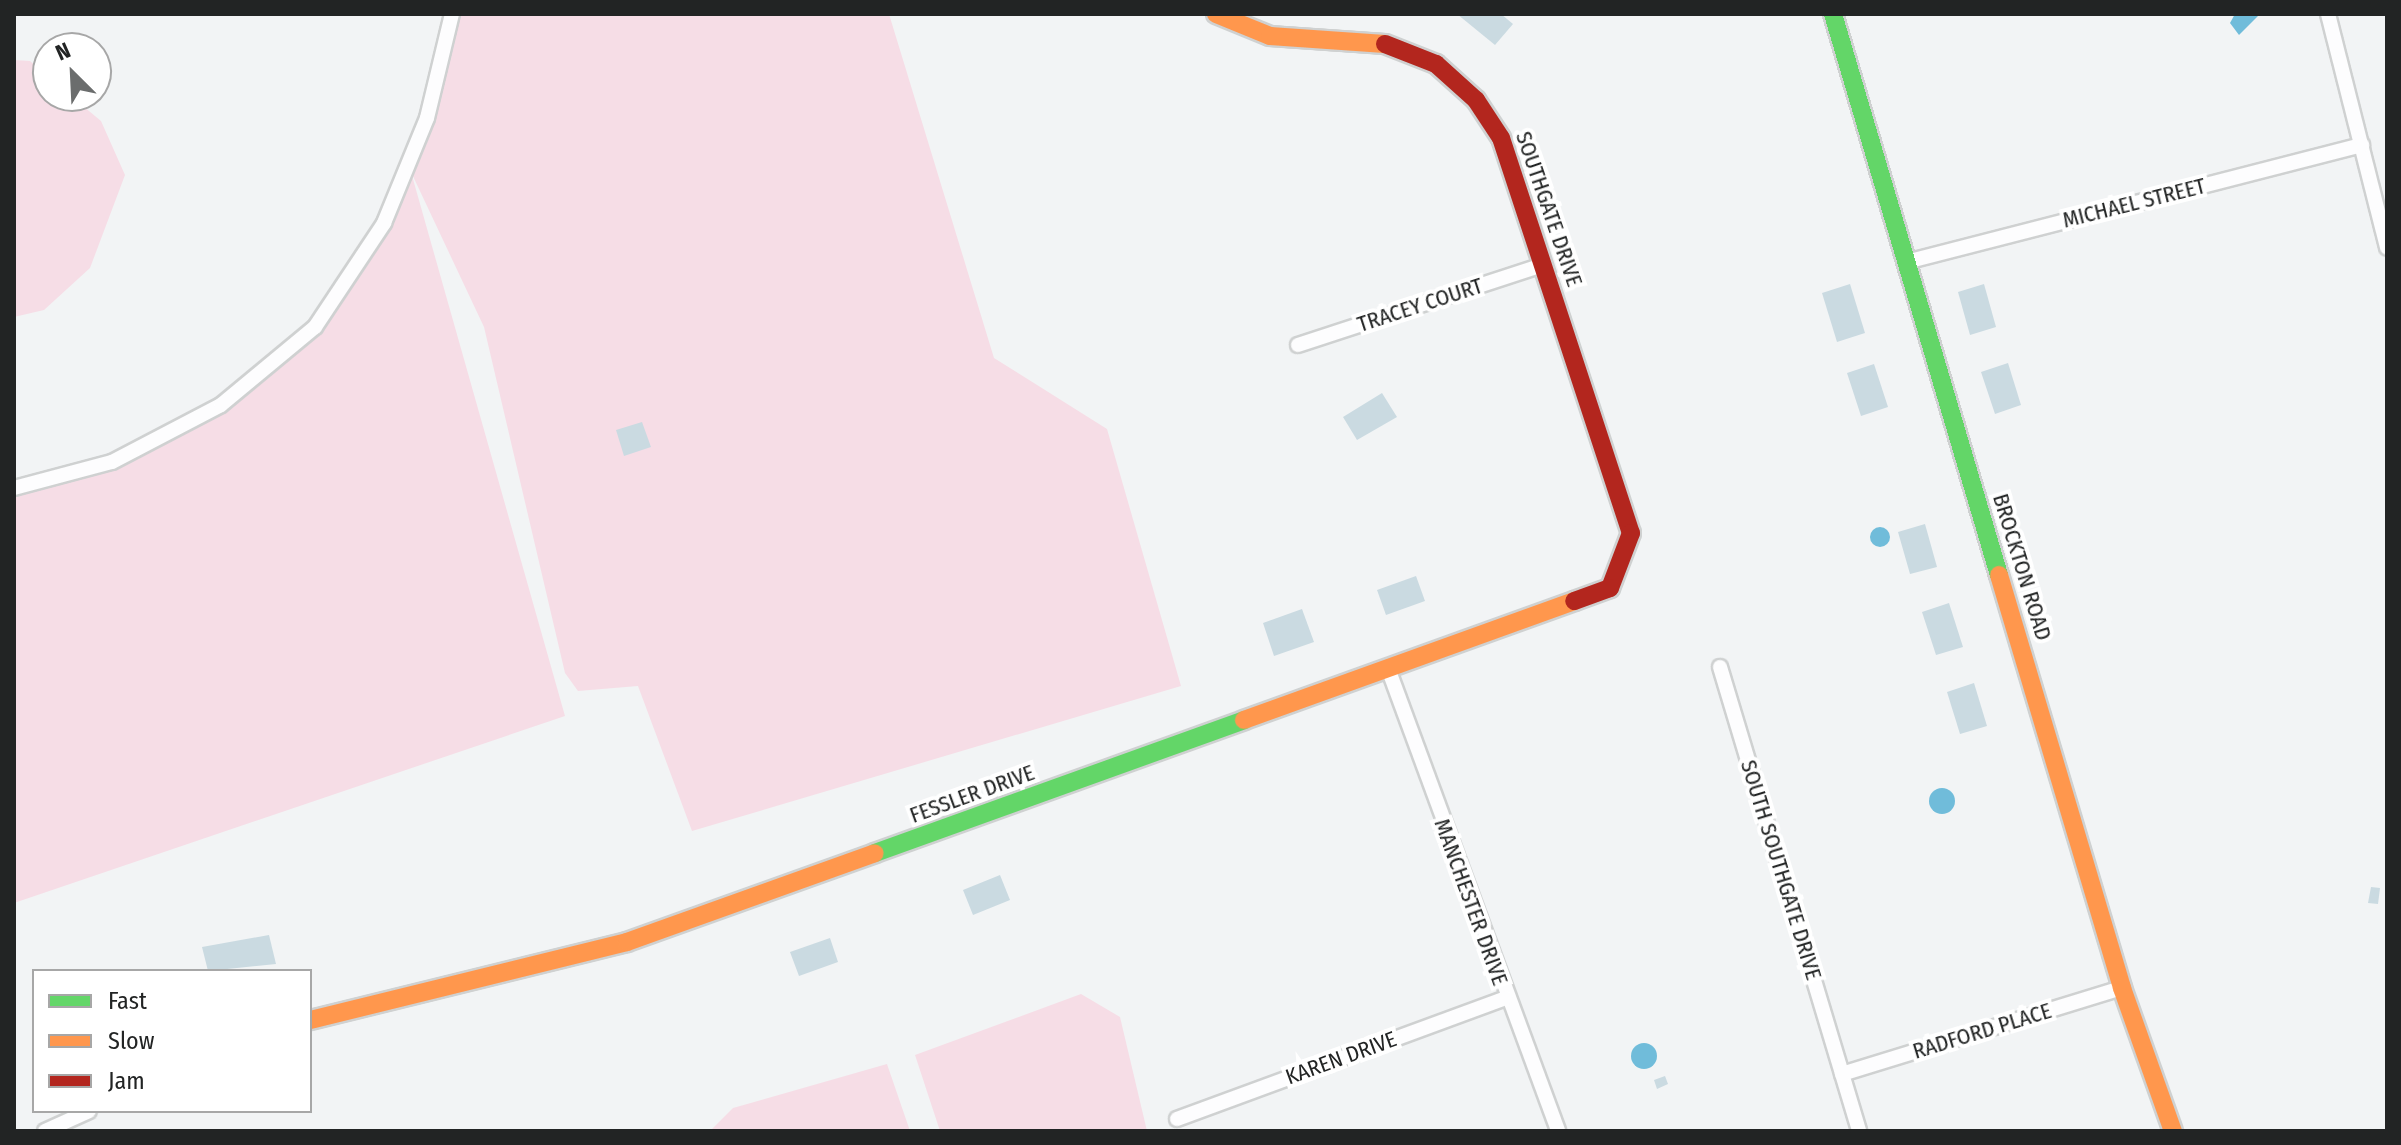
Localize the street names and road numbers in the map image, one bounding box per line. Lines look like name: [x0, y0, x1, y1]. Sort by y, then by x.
street label: SOUTHGATE DRIVE: [1510, 128, 1588, 290]
street label: MICHAEL STREET: [2060, 173, 2208, 233]
street label: TRACEY COURT: [1354, 272, 1486, 338]
street label: BROCKTON ROAD: [1987, 490, 2057, 644]
street label: SOUTH SOUTHGATE DRIVE: [1735, 757, 1827, 983]
street label: FESSLER DRIVE: [906, 759, 1038, 829]
street label: MANCHESTER DRIVE: [1429, 815, 1513, 989]
street label: RADFORD PLACE: [1910, 997, 2054, 1065]
street label: KAREN DRIVE: [1282, 1026, 1400, 1090]

